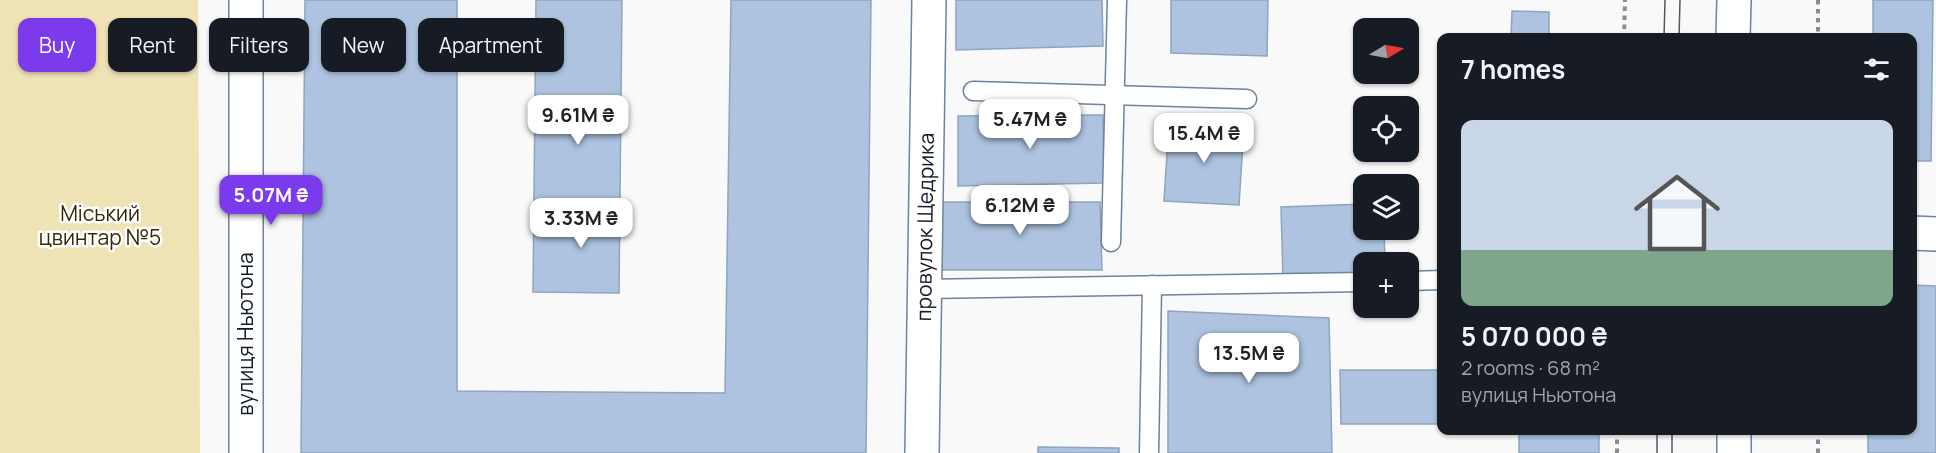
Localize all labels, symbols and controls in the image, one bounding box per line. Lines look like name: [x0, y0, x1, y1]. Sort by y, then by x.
chip: Buy: [18, 18, 96, 72]
chip: Rent: [108, 18, 197, 72]
chip: Filters: [209, 18, 309, 72]
chip: New: [321, 18, 406, 72]
chip: Apartment: [418, 18, 564, 72]
north arrow: [1353, 18, 1419, 84]
map controls: [1353, 18, 1419, 318]
text: 7 homes: [1461, 51, 1565, 87]
icon: filters: [1860, 53, 1893, 86]
pin: 9.61M ₴: [523, 95, 633, 146]
button: locate: [1353, 96, 1419, 162]
pin: 5.47M ₴: [975, 99, 1085, 150]
text: 9.61M ₴: [542, 101, 614, 128]
text: 5.47M ₴: [993, 105, 1067, 132]
pin: 15.4M ₴: [1149, 113, 1259, 164]
text: 15.4M ₴: [1168, 119, 1240, 146]
street label: провулок Щедрика: [909, 133, 940, 322]
icon: home: [1623, 159, 1731, 267]
button: layers: [1353, 174, 1419, 240]
pin: 5.07M ₴: [216, 175, 326, 226]
text: 5.07M ₴: [233, 181, 309, 208]
pin: 6.12M ₴: [965, 185, 1075, 236]
text: 6.12M ₴: [985, 191, 1055, 218]
pin: 3.33M ₴: [526, 198, 636, 249]
park label: Міський цвинтар №5: [39, 199, 161, 251]
text: 3.33M ₴: [544, 204, 618, 231]
street label: вулиця Ньютона: [231, 252, 259, 416]
button: +: [1353, 252, 1419, 318]
text: 5 070 000 ₴: [1461, 318, 1608, 354]
pin: 13.5M ₴: [1194, 333, 1304, 384]
text: 13.5M ₴: [1213, 339, 1285, 366]
text: 2 rooms · 68 m²: [1461, 354, 1600, 381]
text: вулиця Ньютона: [1461, 381, 1616, 408]

